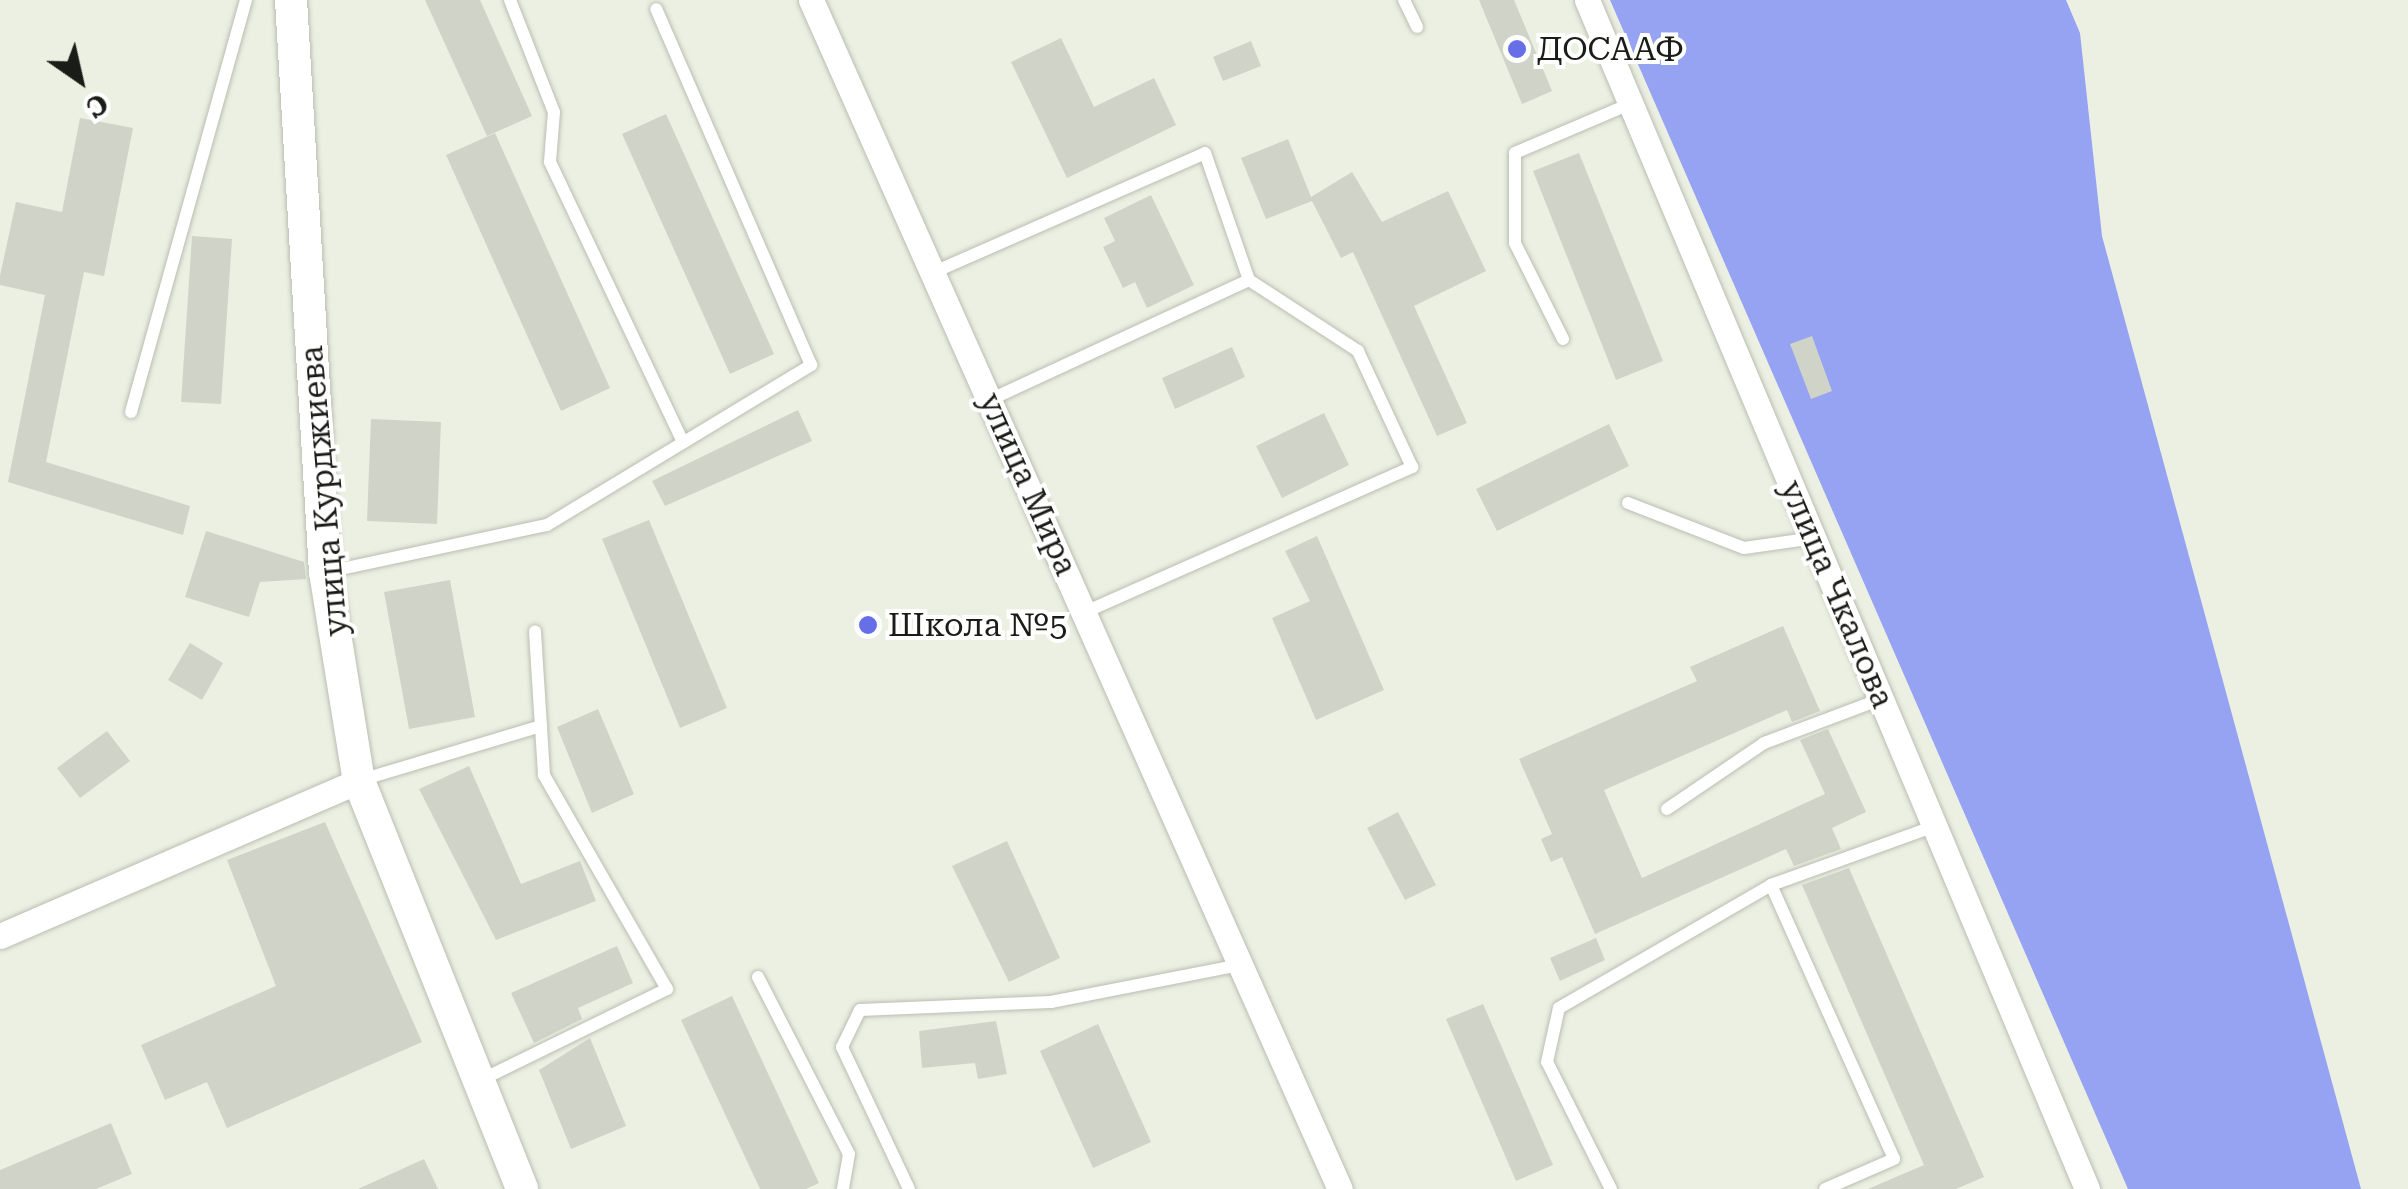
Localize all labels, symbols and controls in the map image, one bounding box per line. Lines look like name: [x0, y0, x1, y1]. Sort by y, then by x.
north arrow: [30, 30, 130, 130]
place label: ДОСААФ: [1537, 30, 1683, 68]
marker: ДОСААФ: [1506, 38, 1528, 60]
text: С: [80, 86, 114, 124]
street label: улица Курджиева: [292, 344, 356, 638]
street label: улица Мира: [971, 387, 1085, 581]
street label: улица Чкалова: [1772, 474, 1902, 714]
place label: Школа №5: [888, 606, 1068, 644]
marker: Школа №5: [857, 614, 879, 636]

